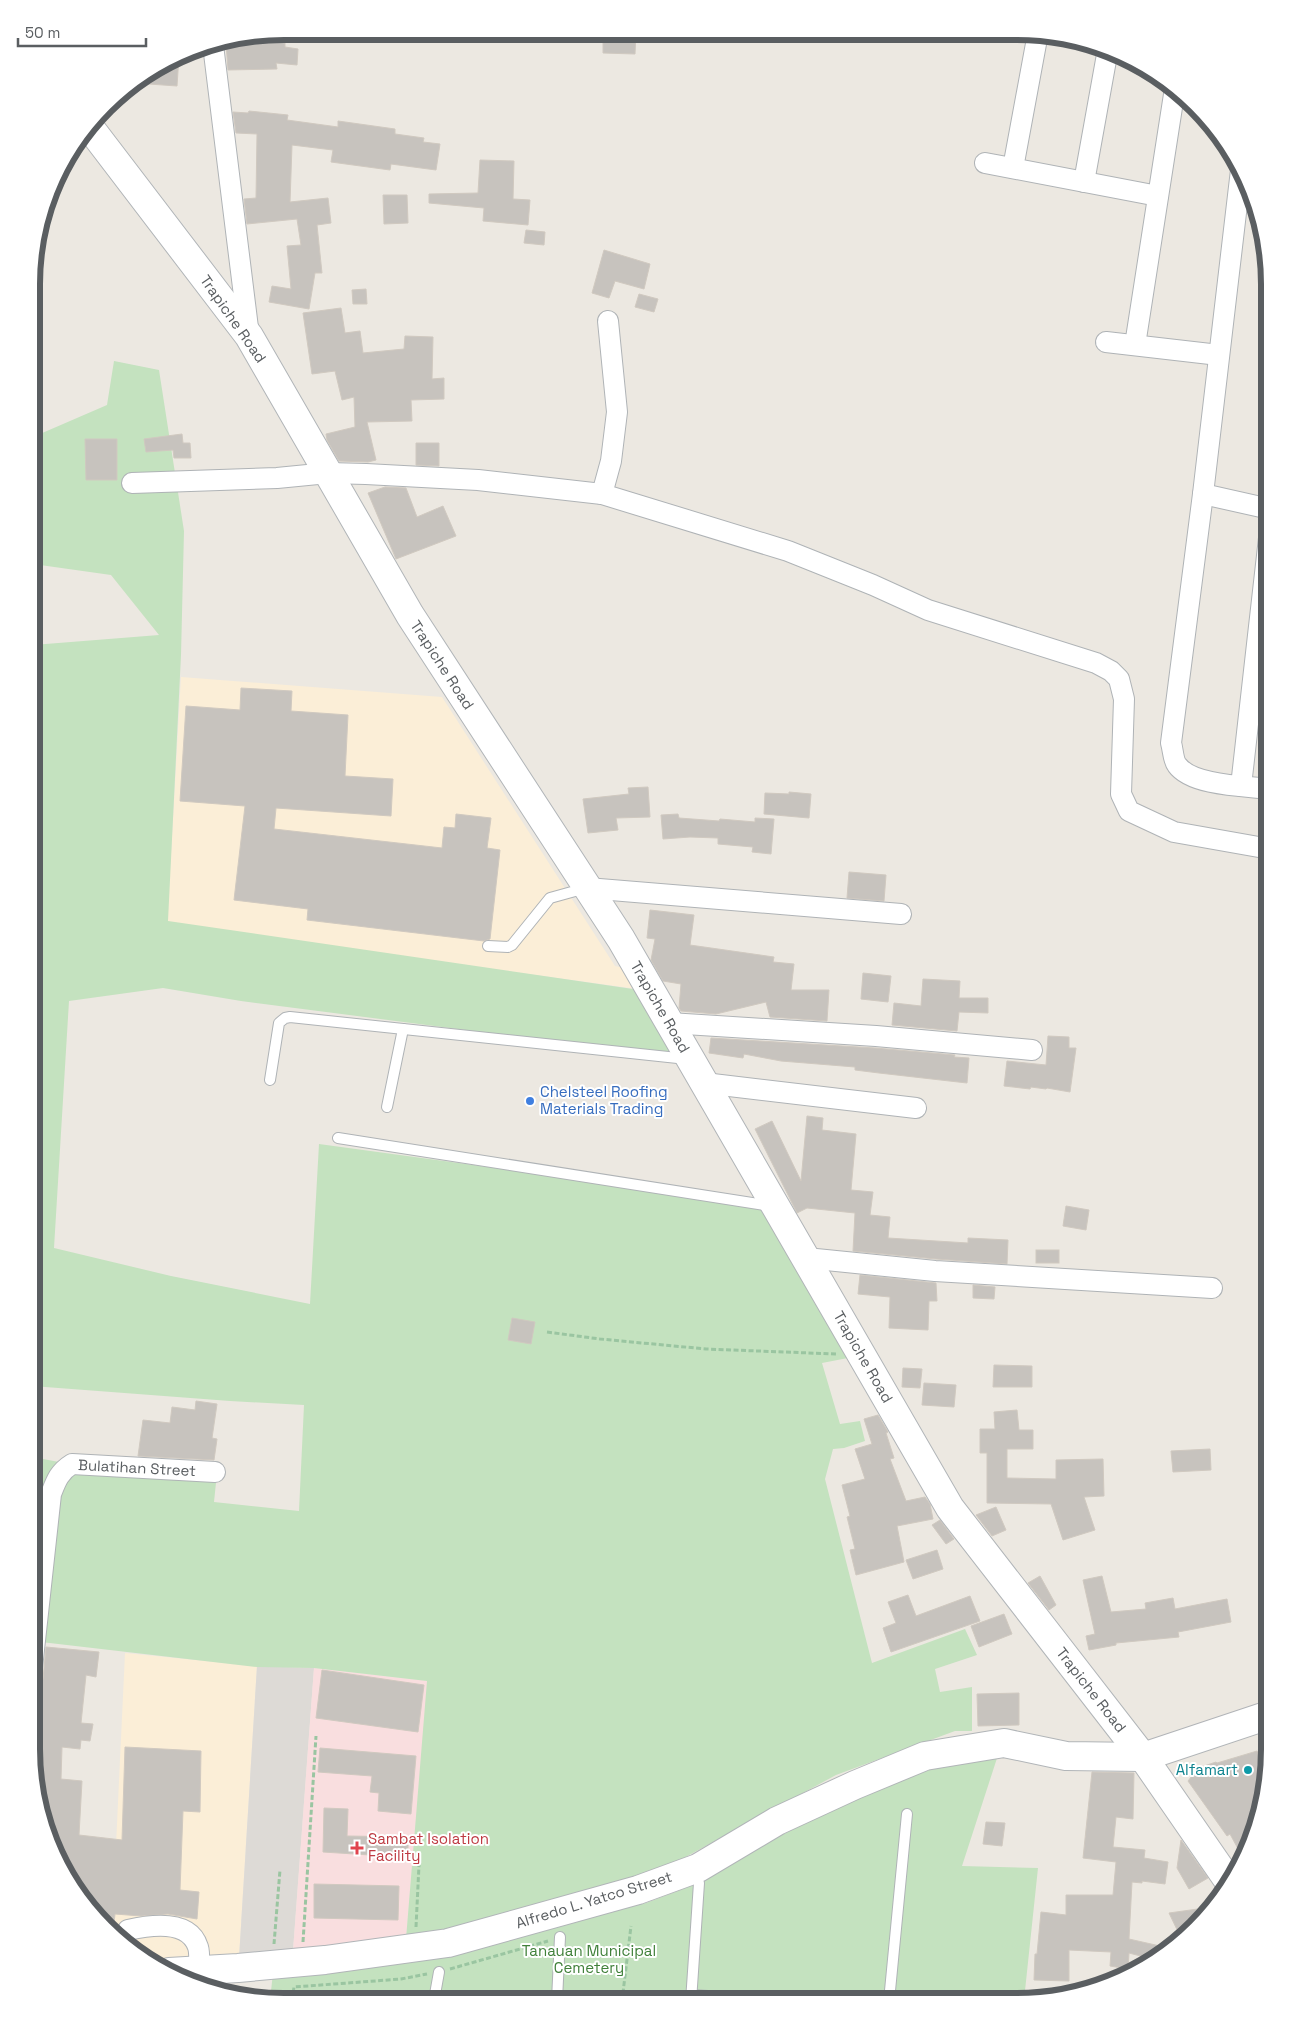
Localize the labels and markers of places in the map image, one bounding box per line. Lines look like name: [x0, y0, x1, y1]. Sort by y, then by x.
place label: Chelsteel Roofing Materials Trading: [540, 1082, 668, 1118]
marker: Chelsteel Roofing Materials Trading: [524, 1095, 536, 1107]
place label: Alfamart: [1176, 1760, 1238, 1779]
marker: Alfamart: [1242, 1764, 1254, 1776]
place label: Sambat Isolation Facility: [368, 1829, 489, 1865]
marker: Sambat Isolation Facility: [350, 1841, 364, 1855]

